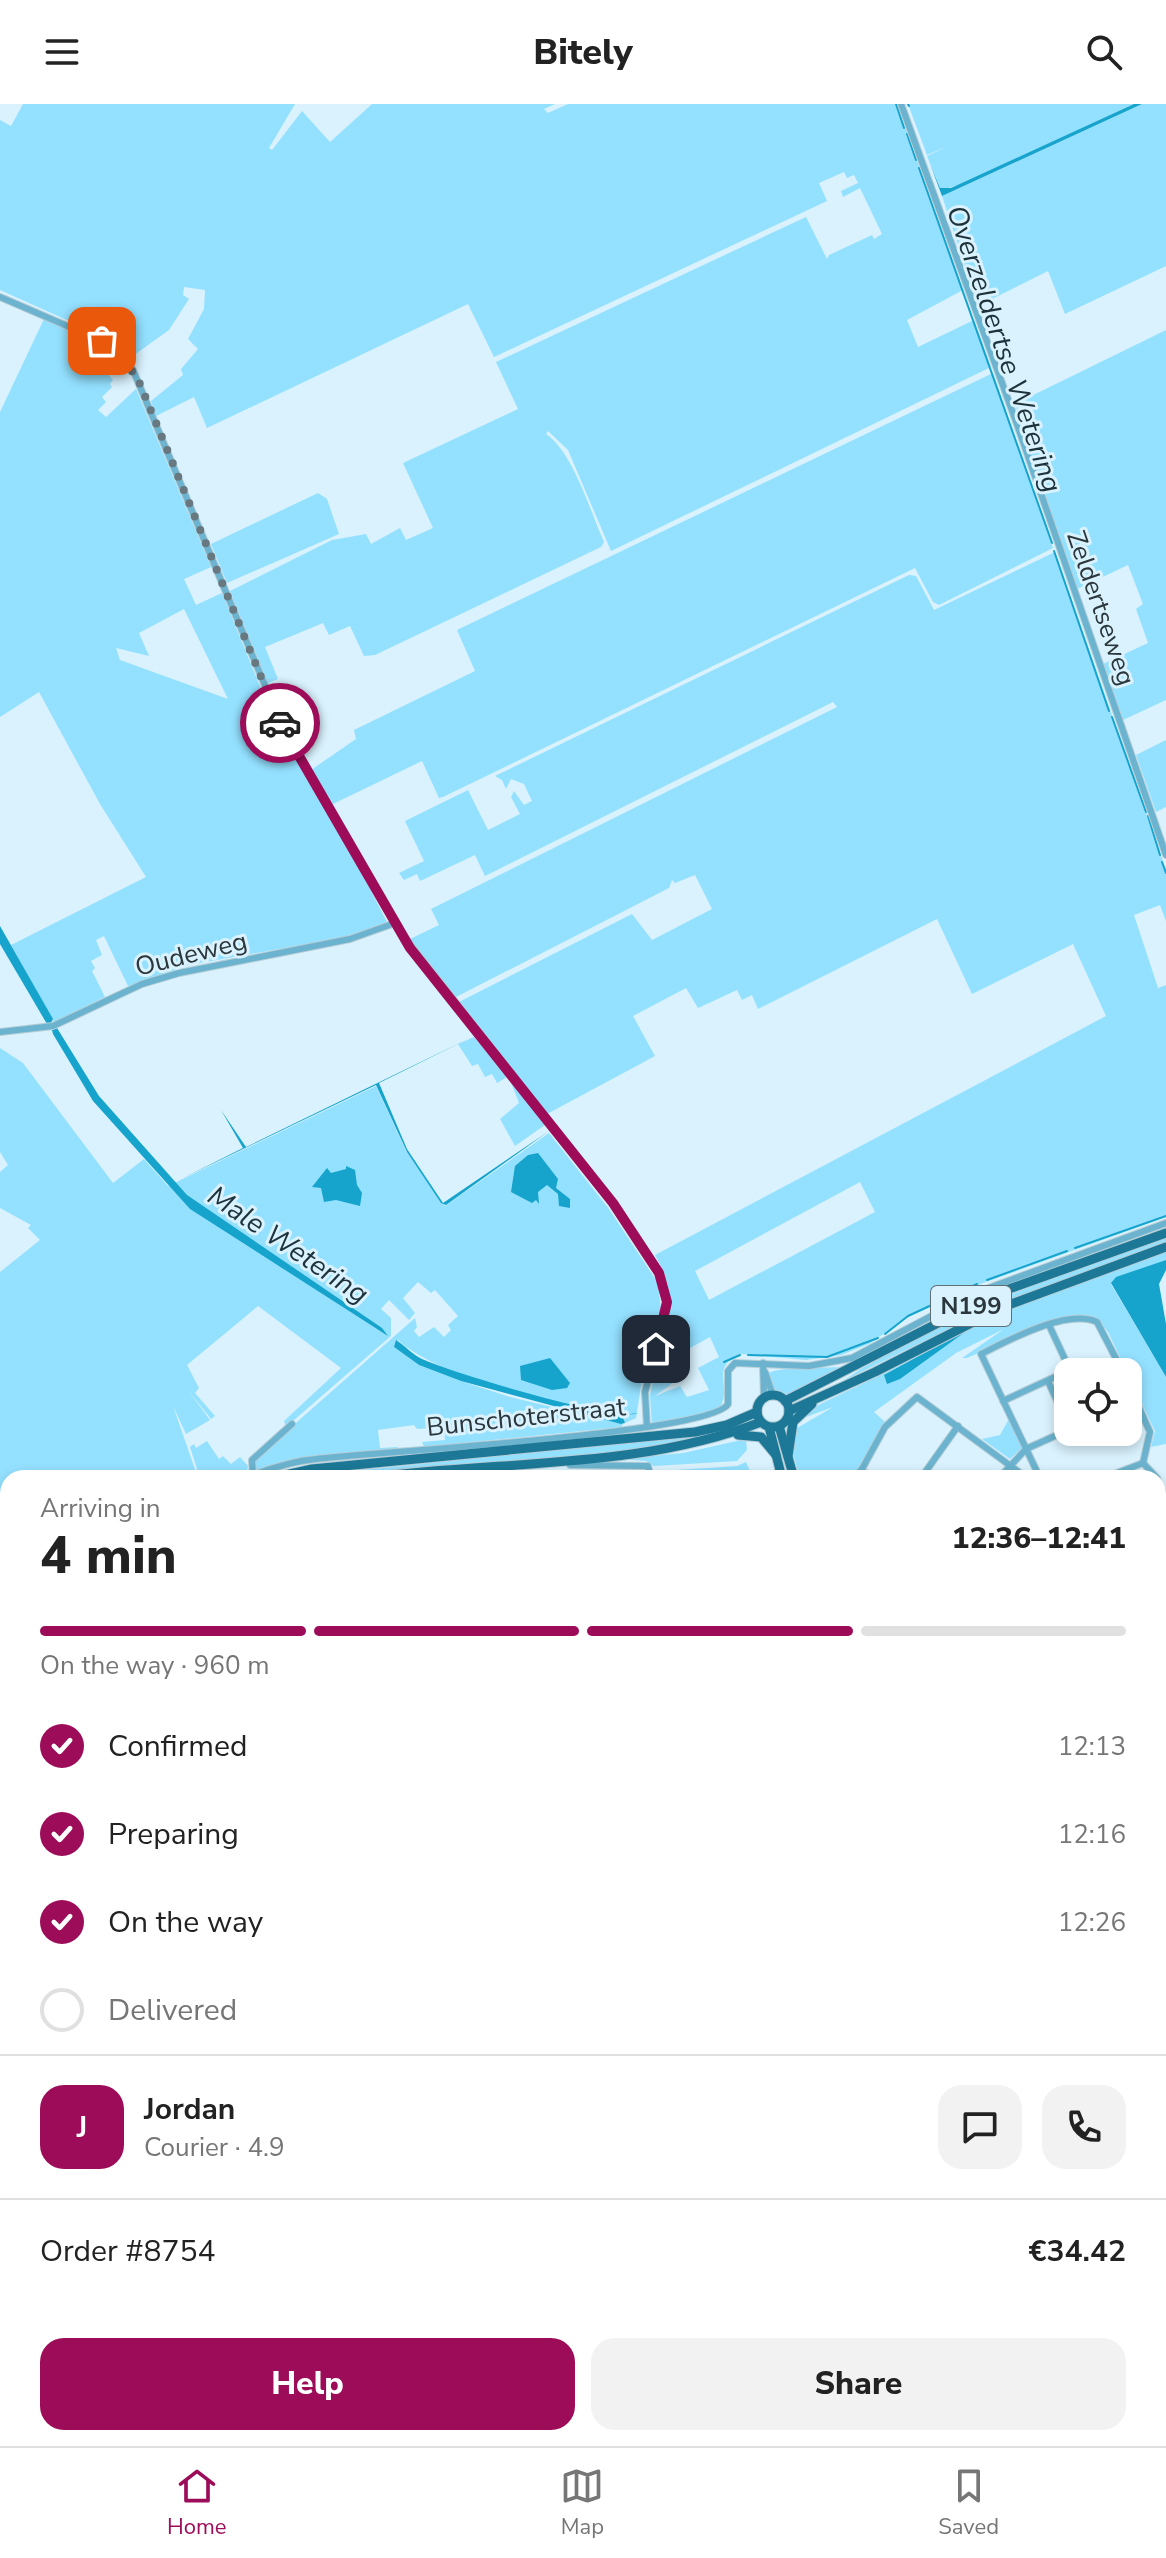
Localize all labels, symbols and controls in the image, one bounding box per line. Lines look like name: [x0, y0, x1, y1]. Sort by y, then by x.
text: Bitely: [533, 28, 633, 77]
icon: menu: [40, 30, 84, 74]
icon: search: [1082, 30, 1126, 74]
water label: Overzeldertse Wetering: [937, 200, 1071, 498]
pin: [68, 307, 136, 375]
icon: bag: [80, 319, 124, 363]
street label: Zeldertseweg: [1058, 526, 1144, 690]
courier: [240, 683, 320, 763]
icon: car: [258, 701, 302, 745]
street label: Oudeweg: [131, 923, 251, 985]
water label: Male Wetering: [200, 1177, 376, 1313]
road number: N199: [931, 1286, 1011, 1326]
pin: [622, 1315, 690, 1383]
icon: home: [634, 1327, 678, 1371]
map controls: [1054, 1358, 1142, 1446]
button: locate: [1054, 1358, 1142, 1446]
street label: Bunschoterstraat: [425, 1389, 628, 1445]
text: Arriving in: [40, 1491, 161, 1526]
text: 12:36–12:41: [951, 1518, 1126, 1559]
text: 4 min: [40, 1520, 177, 1591]
text: On the way · 960 m: [40, 1648, 269, 1683]
icon: check: [40, 1724, 84, 1768]
text: Confirmed: [108, 1726, 248, 1767]
text: 12:13: [1058, 1729, 1126, 1764]
icon: check: [40, 1812, 84, 1856]
text: Preparing: [108, 1814, 239, 1855]
text: 12:16: [1058, 1817, 1126, 1852]
icon: check: [40, 1900, 84, 1944]
text: On the way: [108, 1902, 263, 1943]
text: 12:26: [1058, 1905, 1126, 1940]
text: Delivered: [108, 1990, 237, 2031]
button: chat: [938, 2085, 1022, 2169]
button: phone: [1042, 2085, 1126, 2169]
text: Jordan: [144, 2089, 235, 2130]
text: J: [77, 2107, 87, 2148]
text: Courier · 4.9: [144, 2130, 285, 2165]
text: Order #8754: [40, 2231, 215, 2272]
text: €34.42: [1029, 2231, 1126, 2272]
button: Help: [40, 2338, 575, 2430]
button: Share: [591, 2338, 1126, 2430]
tab: Home: [167, 2464, 226, 2542]
tab: Map: [560, 2464, 604, 2542]
tab: Saved: [938, 2464, 999, 2542]

